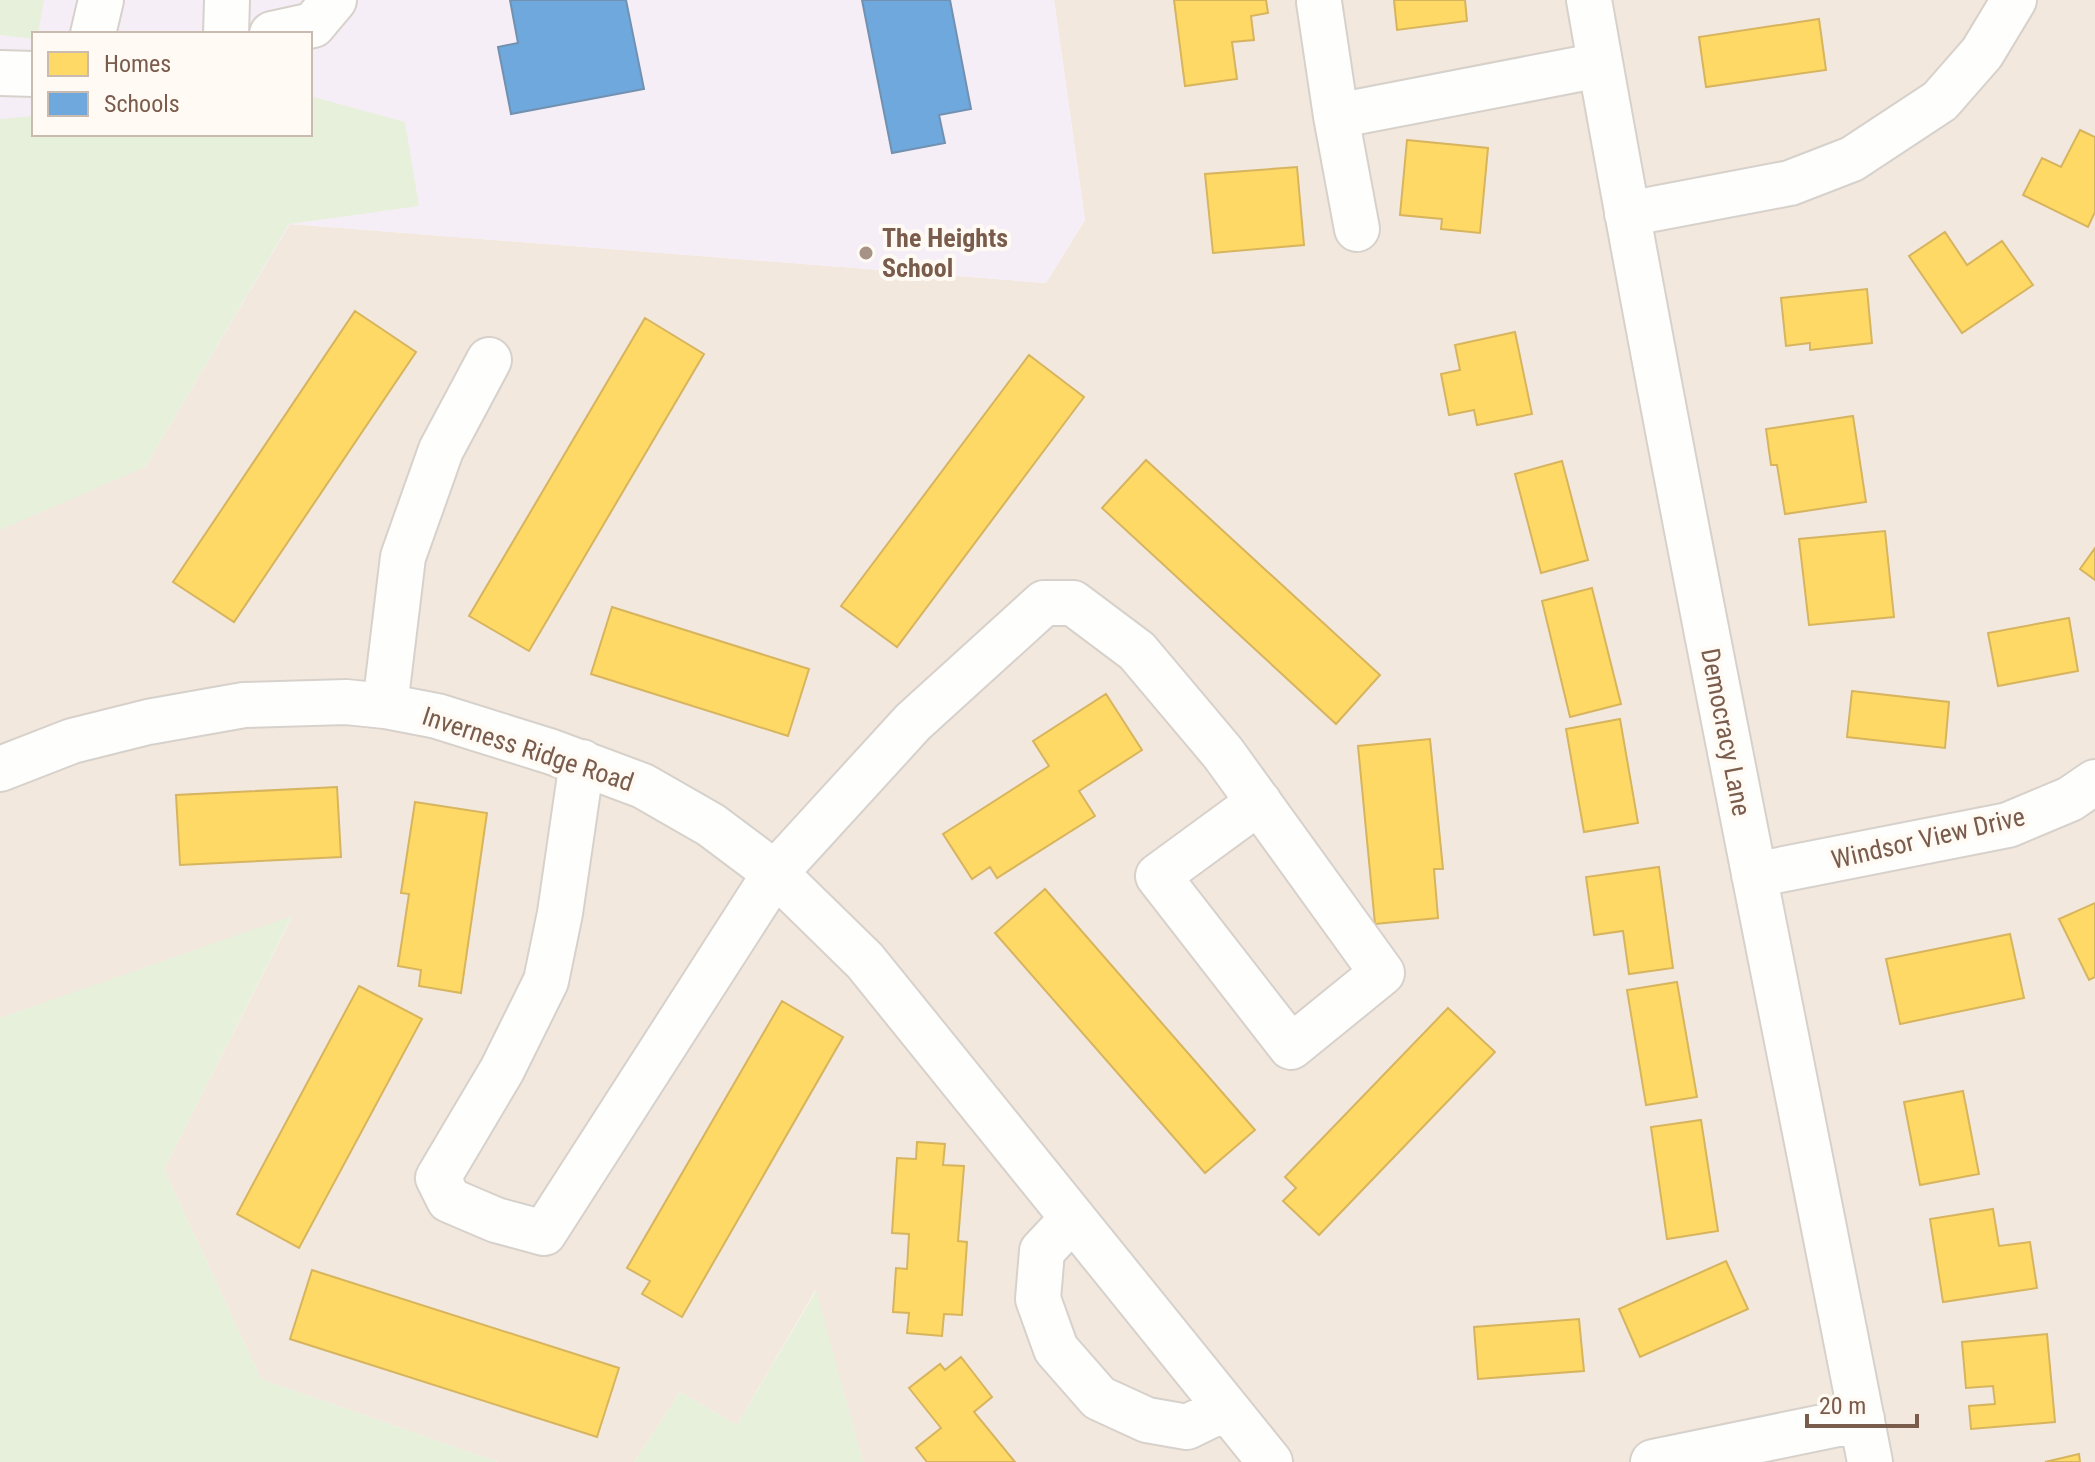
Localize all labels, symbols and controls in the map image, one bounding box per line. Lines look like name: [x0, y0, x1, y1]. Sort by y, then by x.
legend: [32, 32, 312, 136]
text: Homes: [104, 50, 171, 78]
text: Schools: [104, 90, 180, 118]
place label: The Heights School: [882, 223, 1008, 283]
marker: The Heights School: [857, 244, 875, 262]
street label: Democracy Lane: [1695, 646, 1757, 818]
street label: Inverness Ridge Road: [419, 701, 637, 797]
street label: Windsor View Drive: [1828, 801, 2028, 875]
scale bar: [1807, 1378, 1917, 1428]
text: 20 m: [1819, 1392, 1866, 1420]

